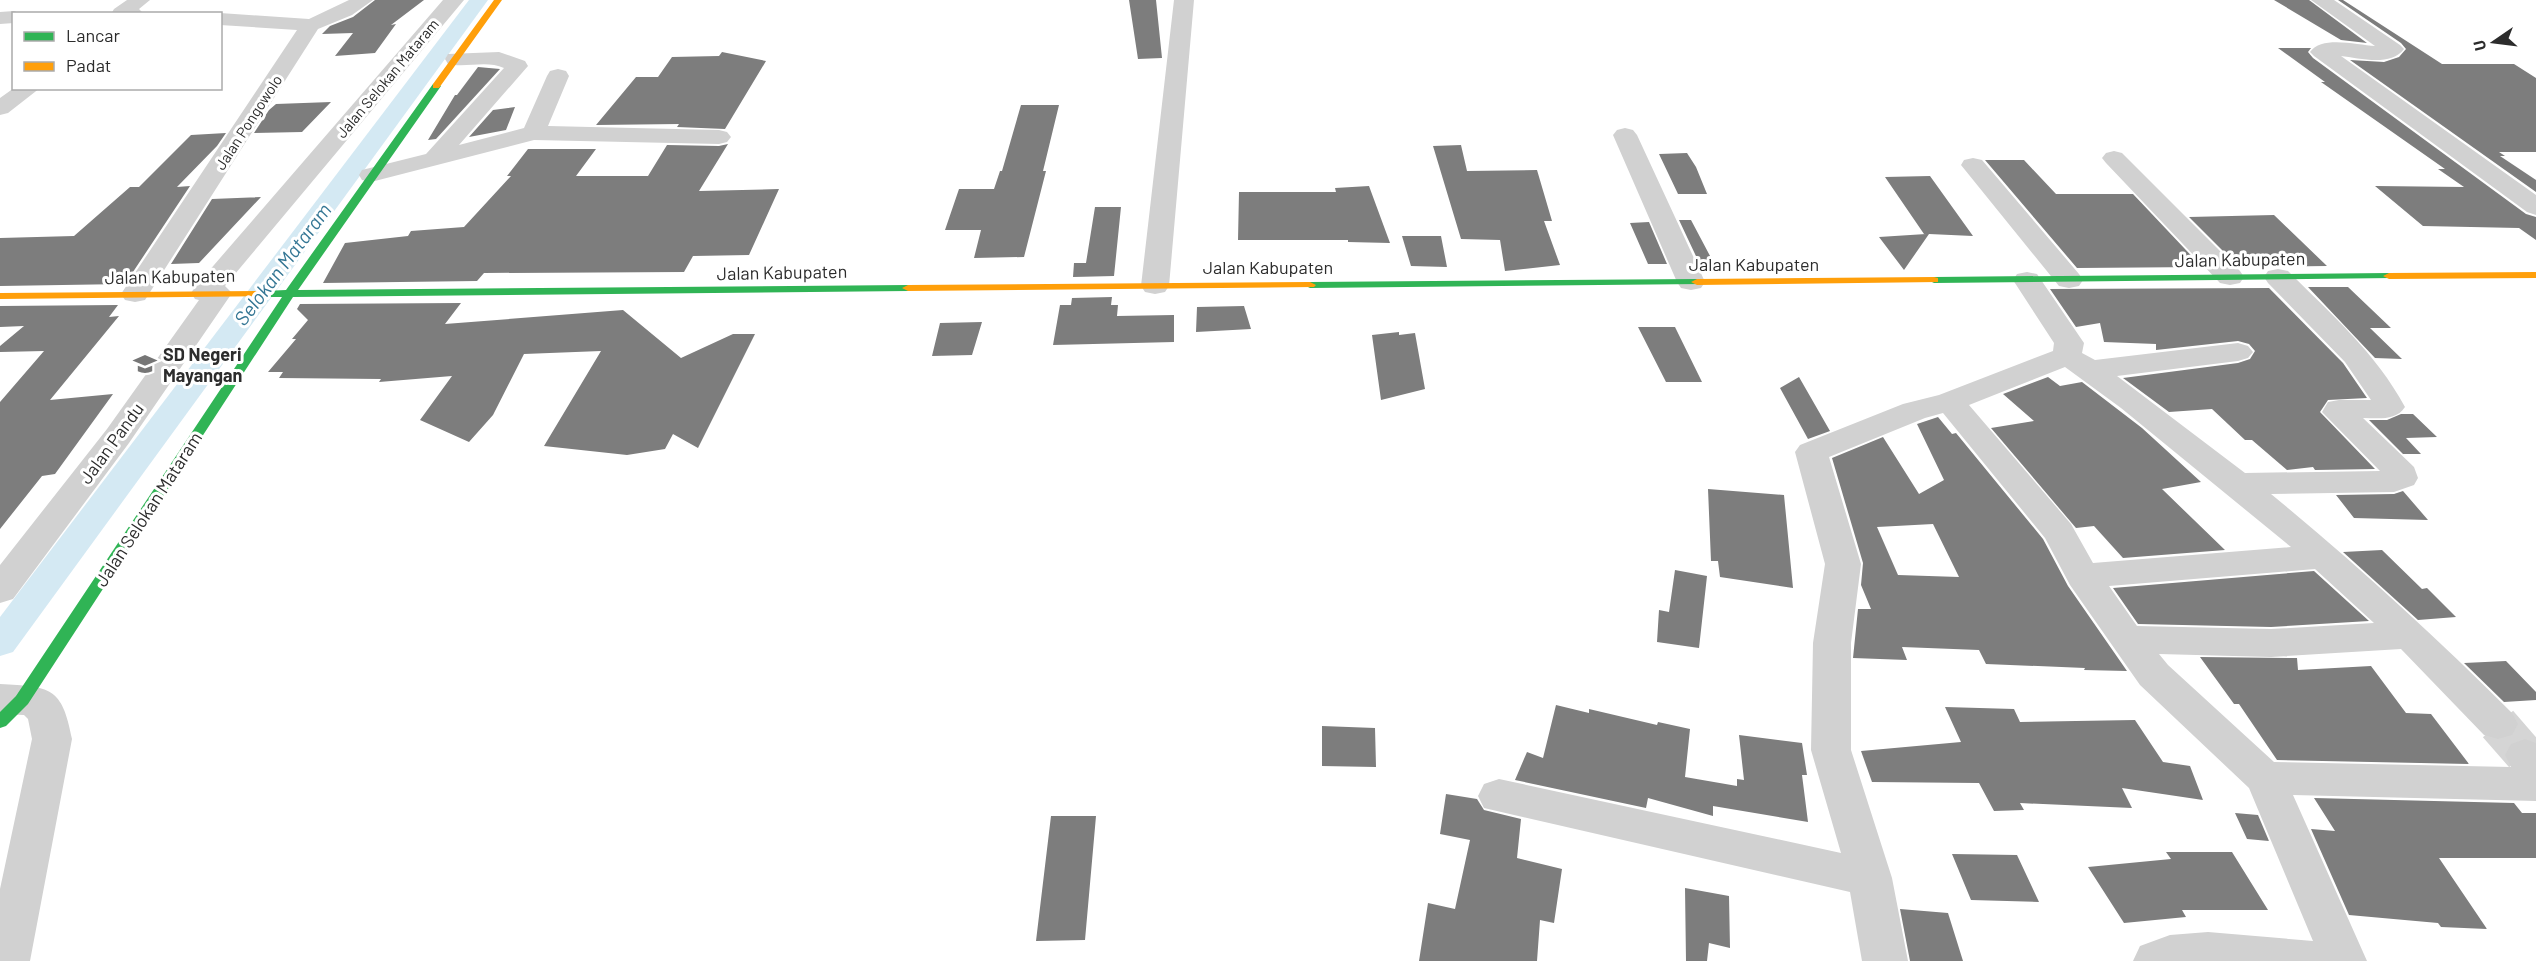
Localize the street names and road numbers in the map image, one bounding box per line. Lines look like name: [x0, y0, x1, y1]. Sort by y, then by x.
street label: Jalan Selokan Mataram: [332, 15, 442, 141]
street label: Jalan Pongowolo: [211, 71, 285, 173]
street label: Jalan Kabupaten: [2175, 247, 2305, 271]
street label: Jalan Kabupaten: [1689, 253, 1819, 275]
street label: Jalan Kabupaten: [1203, 256, 1333, 278]
street label: Jalan Kabupaten: [717, 260, 847, 284]
street label: Jalan Kabupaten: [105, 264, 235, 288]
street label: Jalan Pandu: [74, 398, 148, 488]
street label: Jalan Selokan Mataram: [90, 428, 206, 590]

